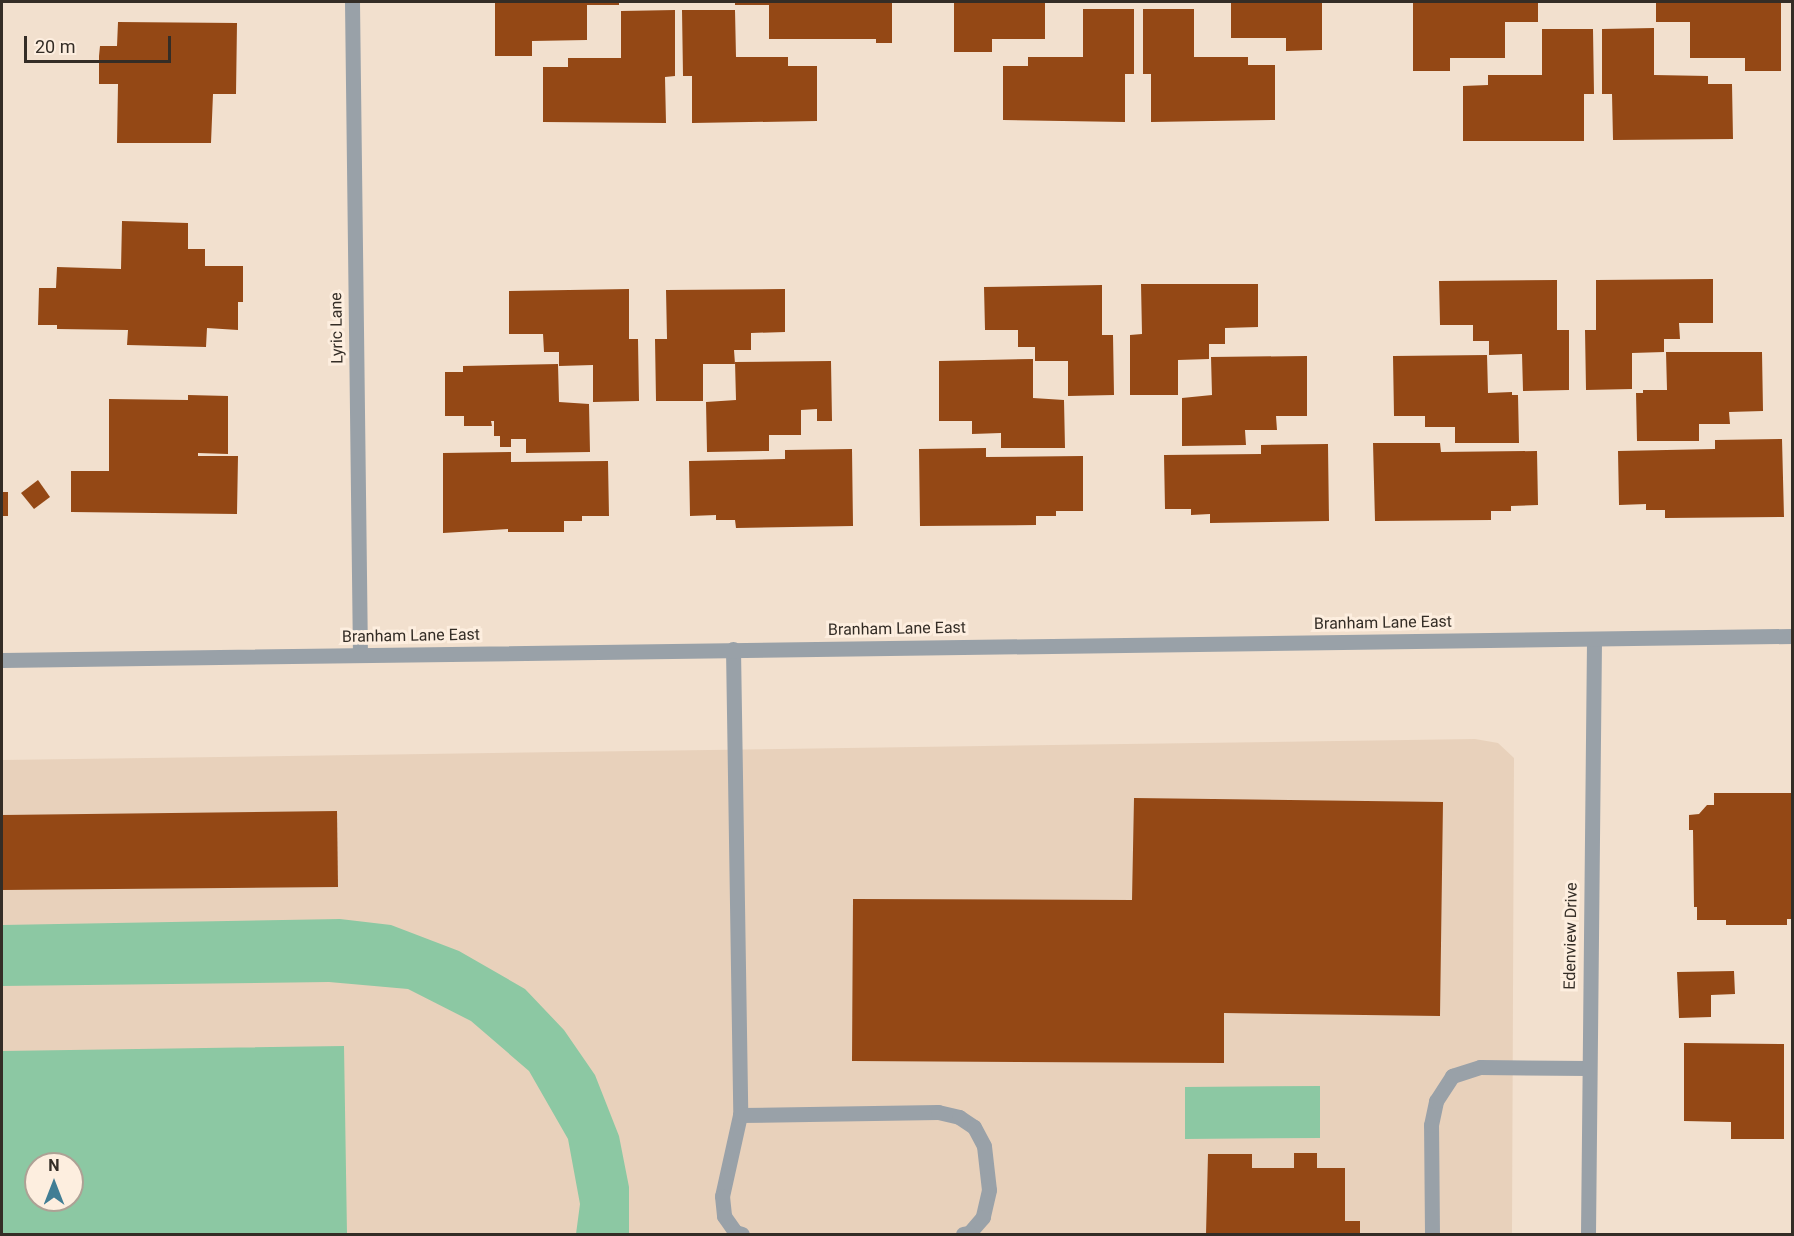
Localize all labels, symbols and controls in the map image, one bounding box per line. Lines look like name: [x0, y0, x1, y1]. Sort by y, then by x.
scale bar: [27, 24, 174, 62]
text: 20 m: [35, 36, 75, 57]
street label: Lyric Lane: [327, 292, 347, 364]
street label: Branham Lane East: [1314, 612, 1452, 634]
street label: Branham Lane East: [828, 618, 966, 640]
street label: Branham Lane East: [342, 625, 480, 647]
street label: Edenview Drive: [1560, 882, 1582, 990]
north arrow: [24, 1152, 84, 1212]
text: N: [48, 1156, 60, 1175]

